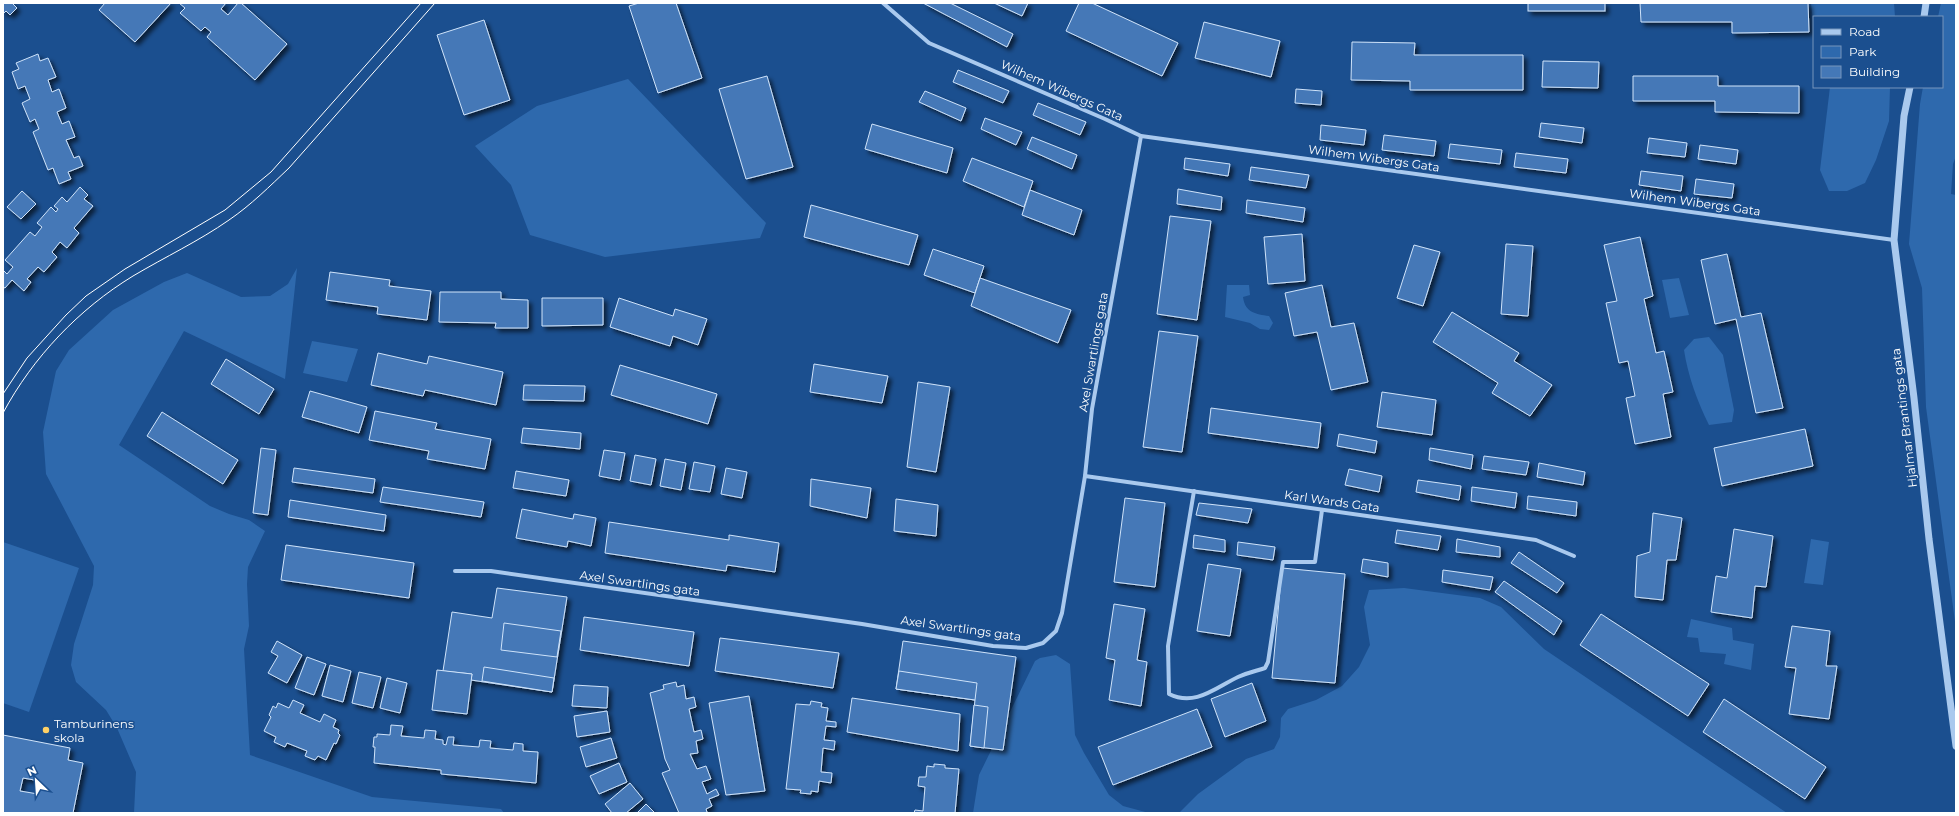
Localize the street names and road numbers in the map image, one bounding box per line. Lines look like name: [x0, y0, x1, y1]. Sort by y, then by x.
street label: Wilhem Wibergs Gata: [998, 56, 1126, 124]
street label: Wilhem Wibergs Gata: [1307, 141, 1441, 175]
street label: Wilhem Wibergs Gata: [1628, 185, 1762, 219]
street label: Axel Swartlings gata: [1075, 291, 1111, 413]
street label: Hjalmar Brantings gata: [1888, 347, 1920, 489]
street label: Karl Wards Gata: [1283, 487, 1381, 515]
street label: Axel Swartlings gata: [579, 567, 701, 599]
street label: Axel Swartlings gata: [900, 612, 1022, 644]

